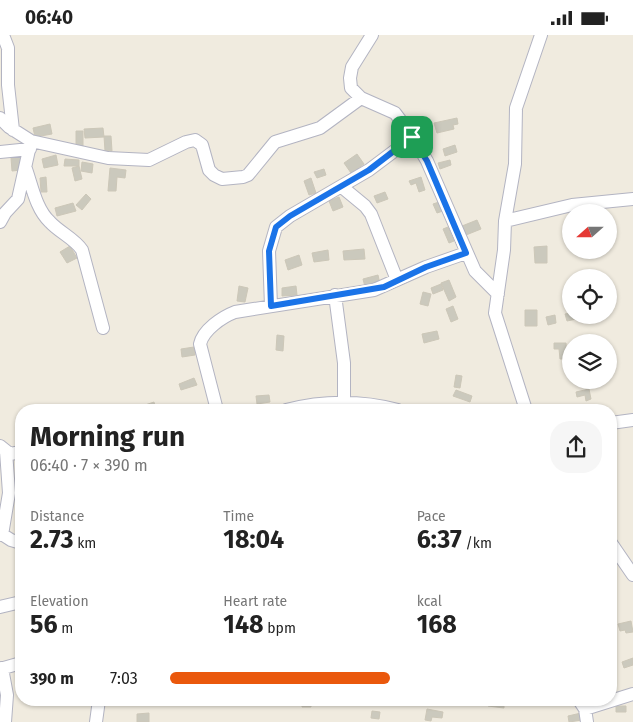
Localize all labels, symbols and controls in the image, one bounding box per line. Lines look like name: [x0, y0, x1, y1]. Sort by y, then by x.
text: 06:40: [25, 6, 73, 29]
pin: [391, 116, 433, 158]
icon: arrive: [398, 123, 426, 151]
north arrow: [562, 204, 618, 259]
map controls: [562, 204, 617, 389]
button: locate: [562, 269, 617, 324]
button: layers: [562, 334, 617, 389]
text: Morning run: [30, 420, 185, 453]
button: share: [550, 421, 602, 473]
text: 06:40 · 7 × 390 m: [30, 456, 148, 475]
text: Distance: [30, 508, 84, 525]
text: Time: [223, 508, 254, 525]
text: Pace: [417, 508, 446, 525]
text: 2.73: [30, 525, 73, 555]
text: 18:04: [223, 525, 284, 555]
text: 6:37: [417, 525, 462, 555]
text: km: [73, 535, 96, 552]
text: /km: [462, 535, 492, 552]
text: Elevation: [30, 593, 89, 610]
text: Heart rate: [223, 593, 287, 610]
text: kcal: [417, 593, 442, 610]
text: 56: [30, 610, 58, 640]
text: 148: [223, 610, 264, 640]
text: 168: [417, 610, 457, 640]
text: m: [58, 620, 73, 637]
text: bpm: [264, 620, 296, 637]
text: 390 m: [30, 669, 74, 688]
text: 7:03: [110, 669, 138, 688]

